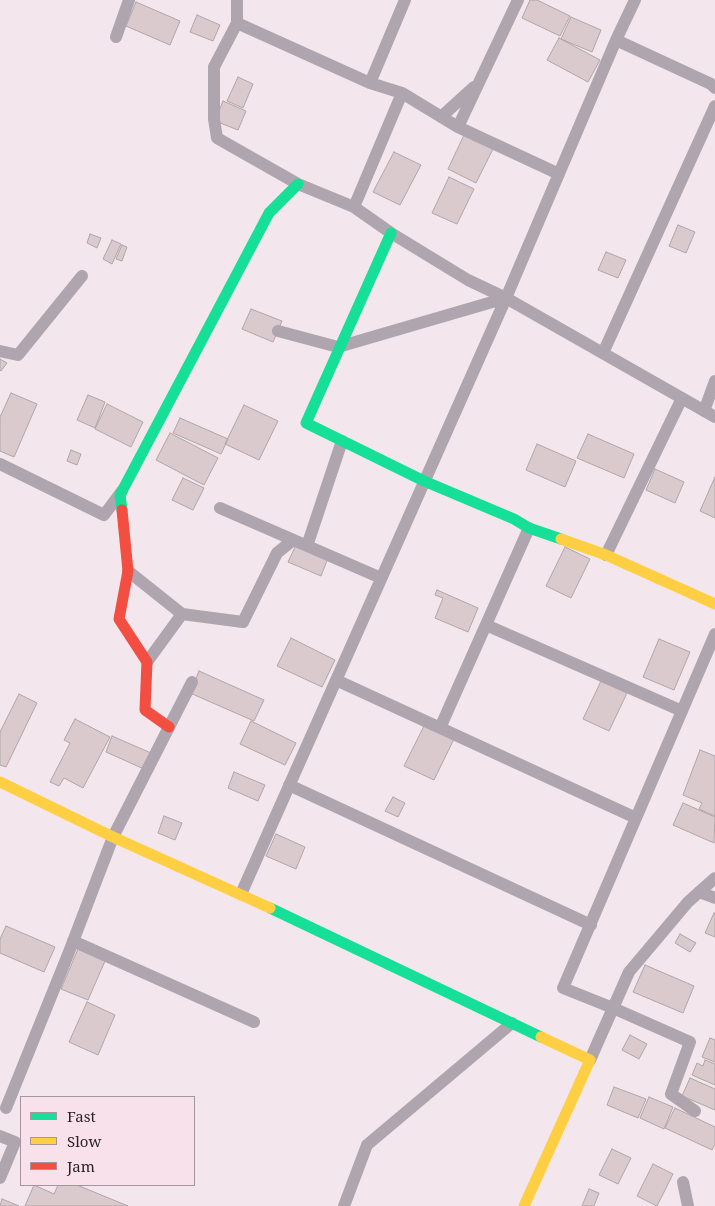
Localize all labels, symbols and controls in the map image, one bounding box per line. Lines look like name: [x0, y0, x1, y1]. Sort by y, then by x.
legend: [20, 1096, 195, 1186]
text: Fast: [67, 1106, 96, 1126]
text: Slow: [67, 1131, 101, 1151]
text: Jam: [67, 1156, 95, 1176]

